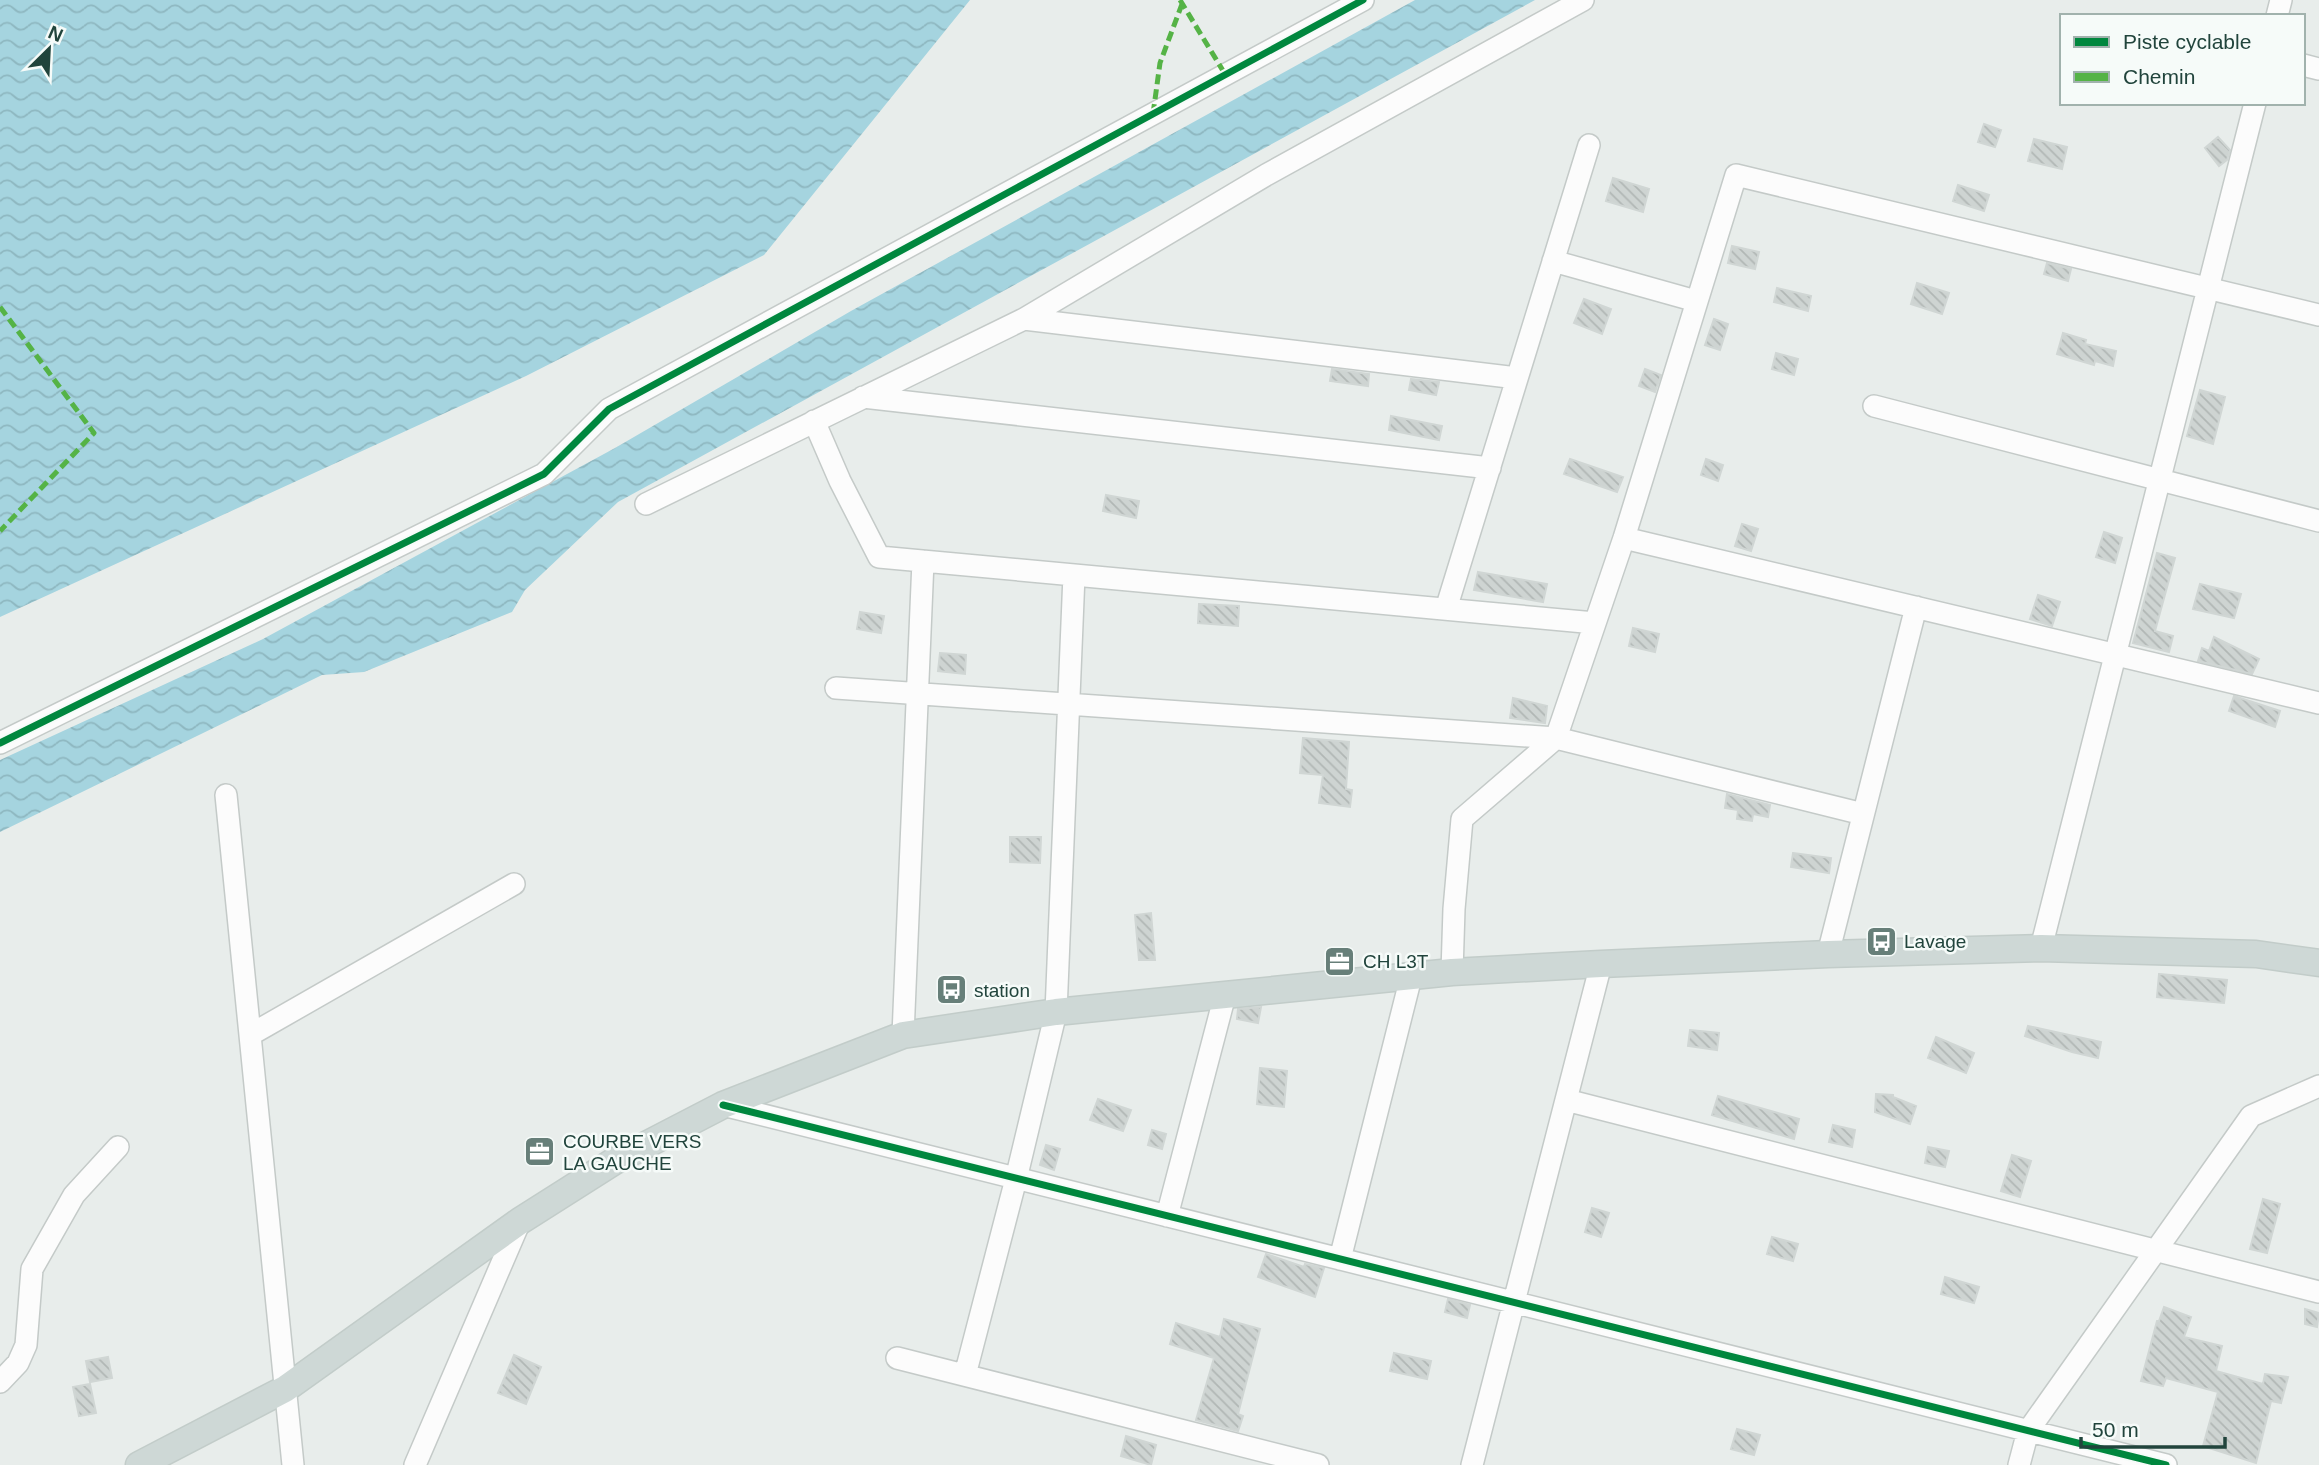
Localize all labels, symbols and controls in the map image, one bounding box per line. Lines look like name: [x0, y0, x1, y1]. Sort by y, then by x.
north arrow: [14, 14, 84, 84]
legend: [2060, 14, 2305, 105]
text: N: [45, 22, 66, 46]
text: Piste cyclable: [2123, 30, 2251, 53]
text: Chemin: [2123, 65, 2195, 88]
bus stop icon: Lavage: [1864, 924, 1898, 958]
place label: Lavage: [1904, 931, 1966, 952]
office icon: CH L3T: [1323, 944, 1357, 978]
place label: CH L3T: [1363, 951, 1429, 972]
bus stop icon: station: [934, 973, 968, 1007]
place label: station: [974, 980, 1030, 1001]
place label: COURBE VERS LA GAUCHE: [563, 1131, 701, 1174]
office icon: COURBE VERS LA GAUCHE: [523, 1135, 557, 1169]
scale bar: [2081, 1406, 2224, 1450]
text: 50 m: [2092, 1418, 2139, 1441]

